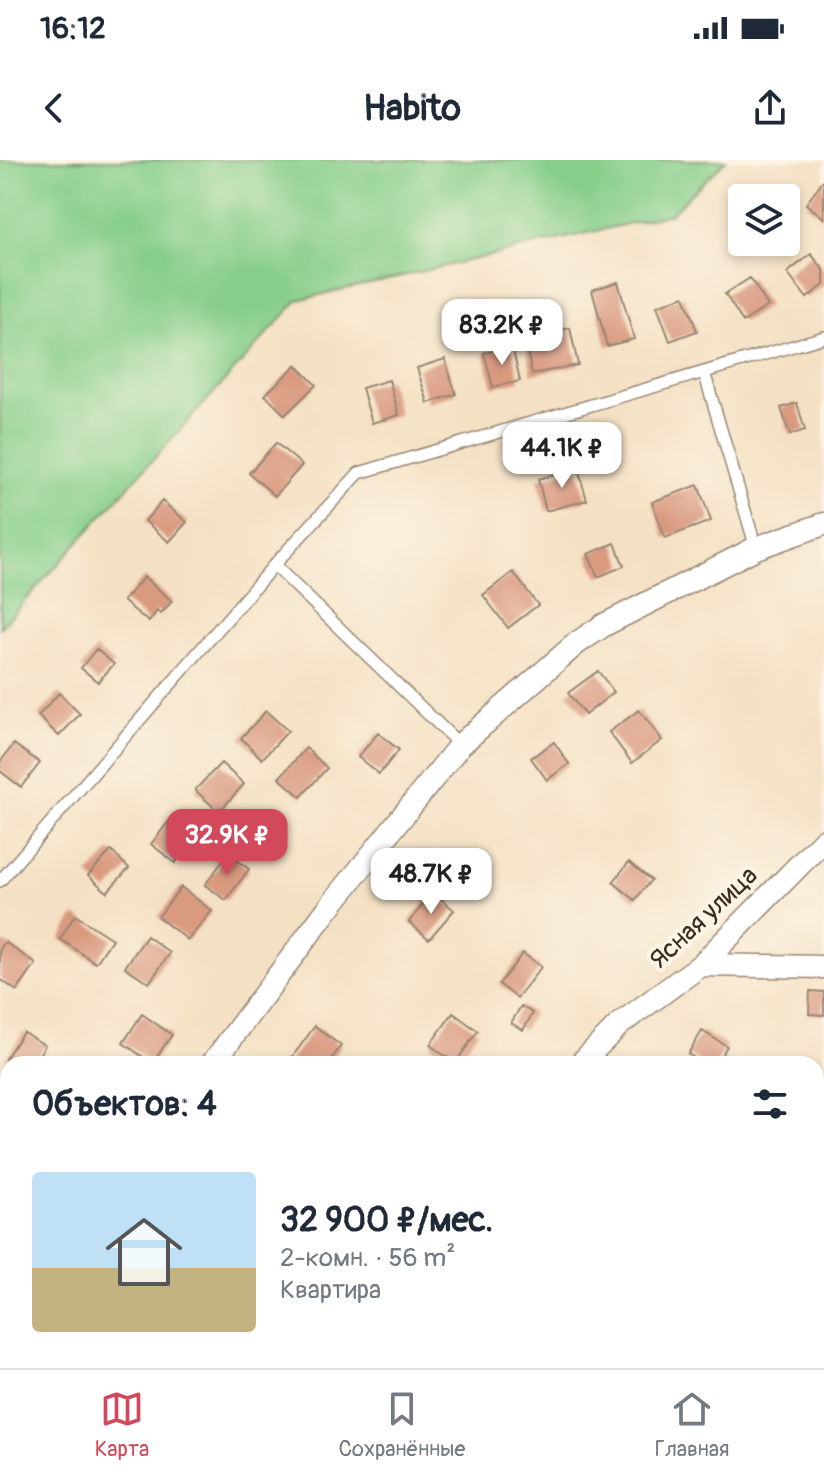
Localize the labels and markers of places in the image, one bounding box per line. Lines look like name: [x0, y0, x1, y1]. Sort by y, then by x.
pin: 83.2K ₽: [428, 299, 576, 367]
pin: 44.1K ₽: [488, 422, 636, 490]
pin: 32.9K ₽: [153, 809, 301, 877]
pin: 48.7K ₽: [357, 848, 505, 916]

